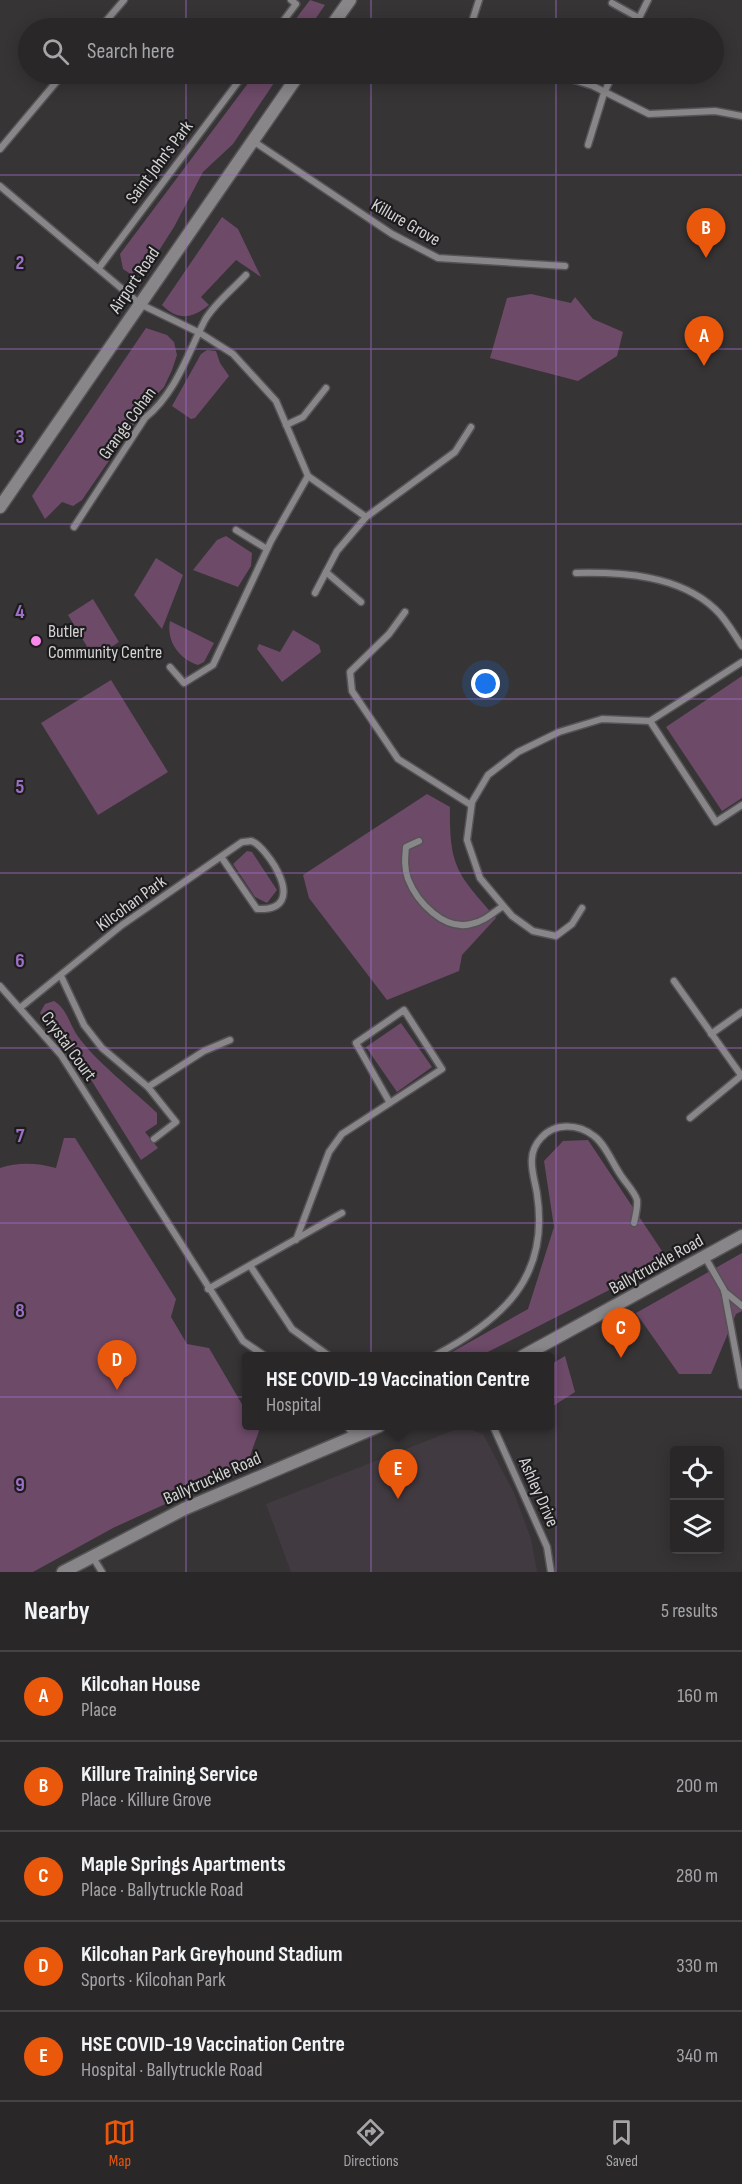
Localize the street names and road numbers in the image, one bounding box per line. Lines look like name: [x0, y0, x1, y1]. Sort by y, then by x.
street label: Saint John's Park: [121, 117, 198, 208]
street label: Killure Grove: [368, 194, 444, 251]
street label: Airport Road: [104, 243, 164, 318]
street label: Grange Cohan: [94, 383, 161, 463]
street label: Kilcohan Park: [92, 871, 170, 936]
street label: Crystal Court: [36, 1008, 101, 1085]
street label: Ballytruckle Road: [605, 1230, 707, 1299]
street label: Ballytruckle Road: [160, 1448, 264, 1509]
street label: Ashley Drive: [514, 1453, 563, 1530]

